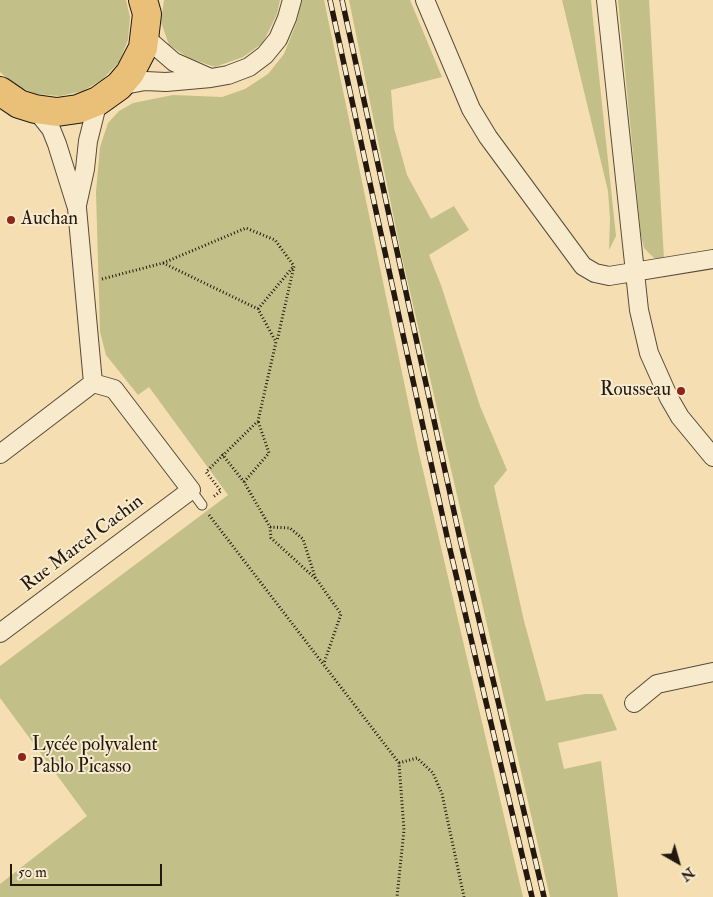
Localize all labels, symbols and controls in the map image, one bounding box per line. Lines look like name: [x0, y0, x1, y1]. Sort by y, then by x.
place label: Auchan: [21, 209, 78, 231]
marker: Auchan: [5, 214, 17, 226]
place label: Rousseau: [600, 380, 671, 402]
marker: Rousseau: [675, 385, 687, 397]
street label: Rue Marcel Cachin: [17, 491, 149, 597]
place label: Lycée polyvalent Pablo Picasso: [32, 735, 158, 779]
marker: Lycée polyvalent Pablo Picasso: [16, 751, 28, 763]
north arrow: [653, 837, 703, 887]
scale bar: [12, 854, 165, 886]
text: 50 m: [18, 863, 47, 882]
text: N: [677, 864, 698, 885]

